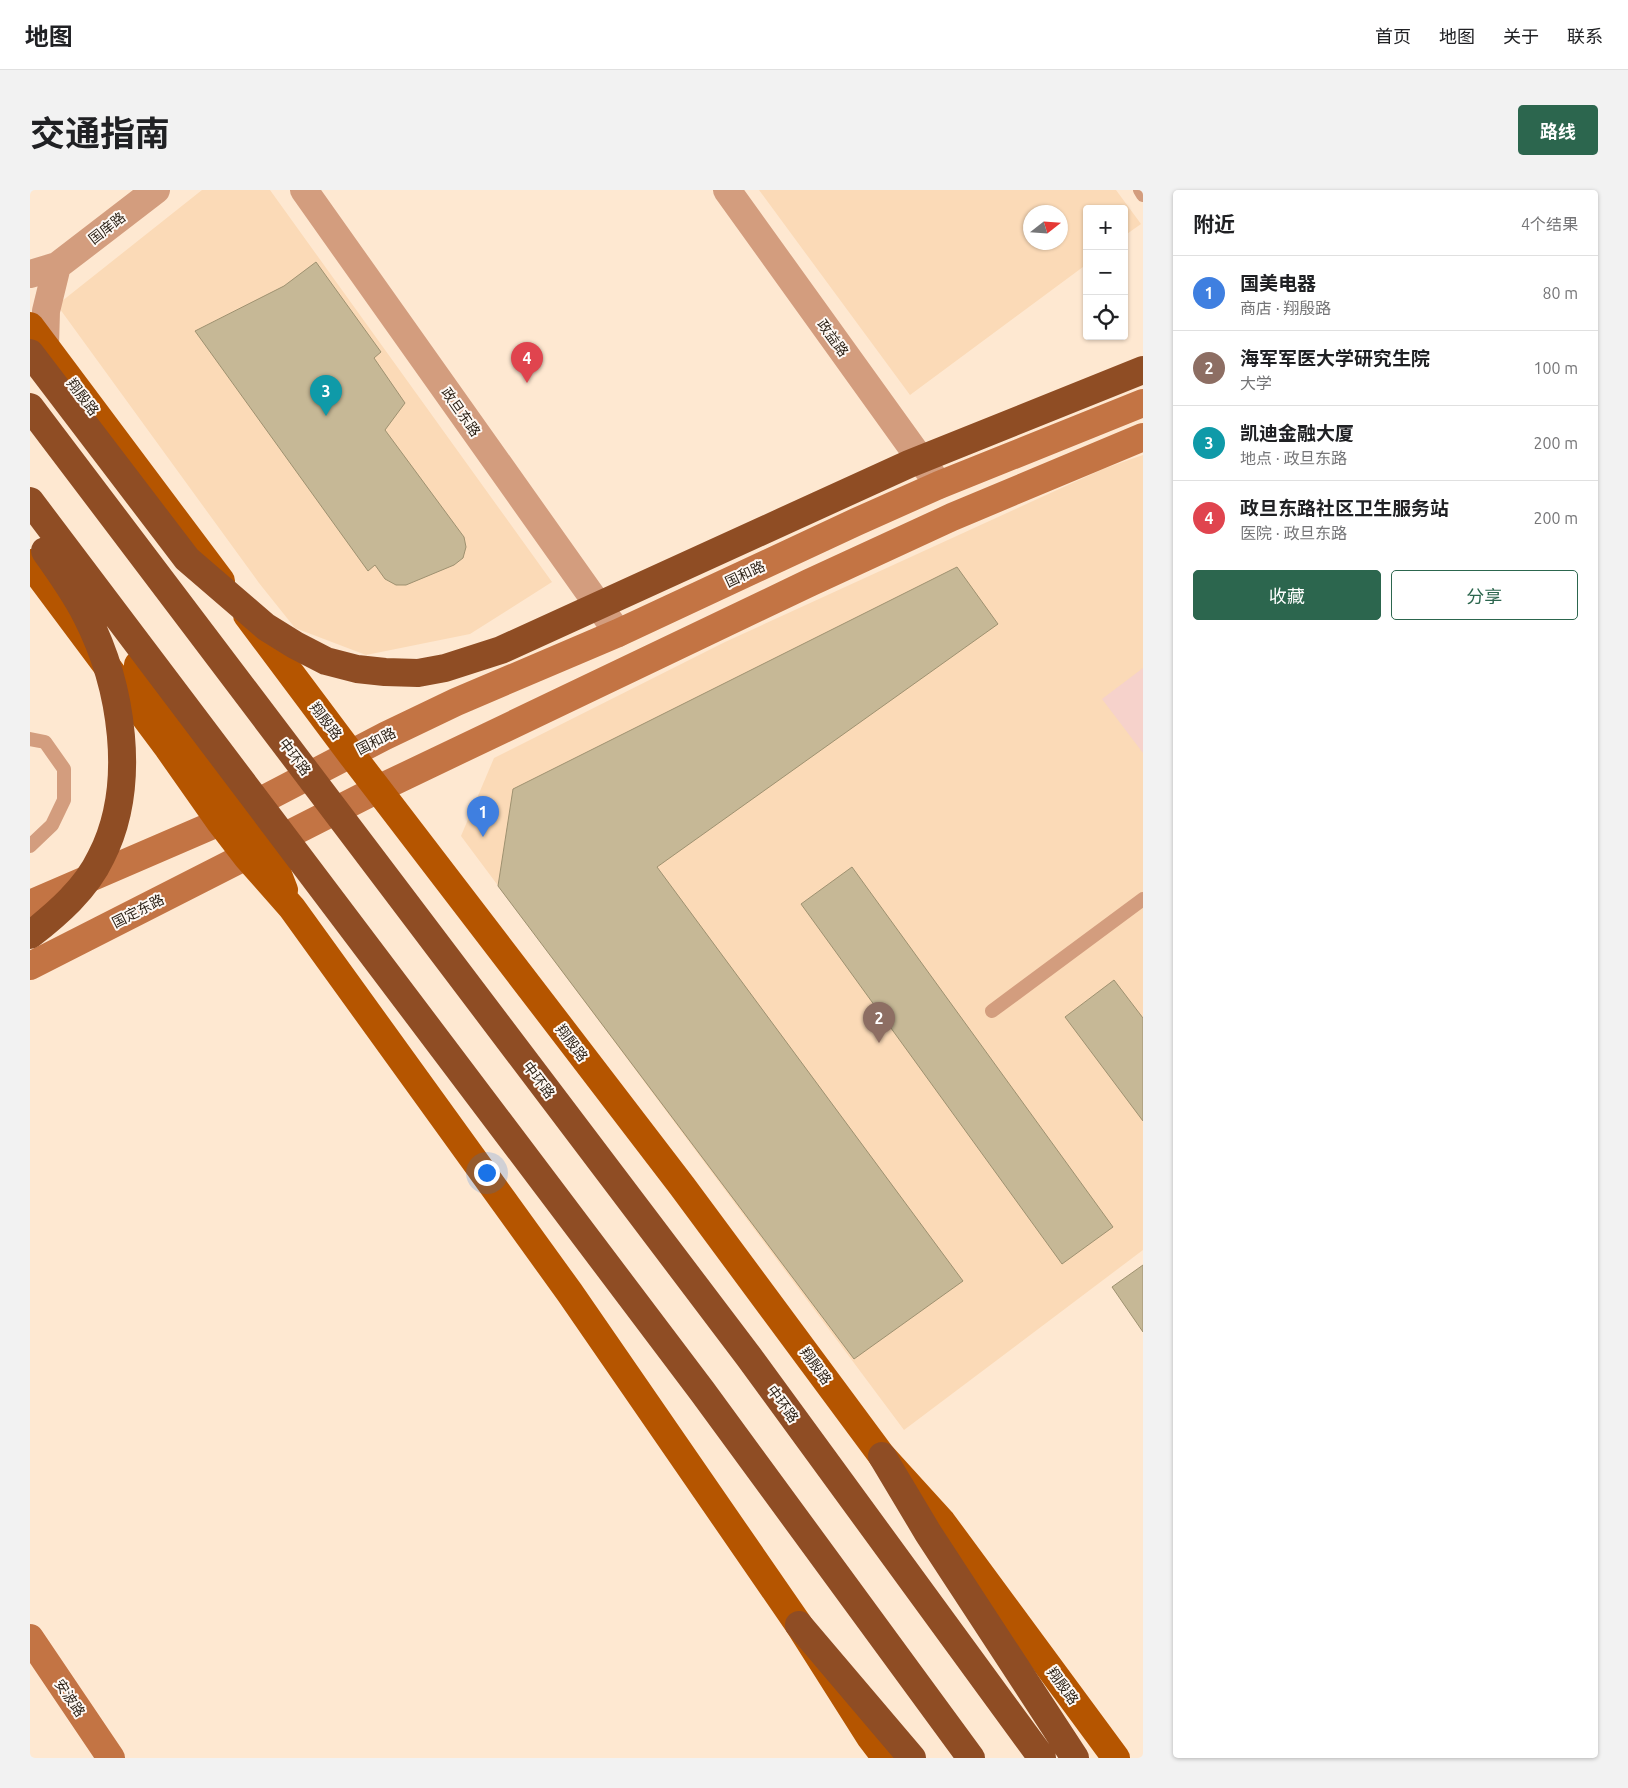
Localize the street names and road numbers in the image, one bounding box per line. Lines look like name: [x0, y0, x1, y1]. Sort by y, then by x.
street label: 国庠路: [86, 209, 128, 247]
street label: 政益路: [814, 316, 852, 360]
street label: 翔殷路: [64, 375, 102, 419]
street label: 政旦东路: [438, 384, 484, 440]
street label: 国和路: [723, 558, 767, 590]
street label: 翔殷路: [307, 699, 345, 743]
street label: 国和路: [354, 724, 398, 758]
street label: 中环路: [276, 735, 314, 779]
street label: 国定东路: [109, 891, 167, 931]
street label: 翔殷路: [553, 1021, 591, 1065]
street label: 中环路: [520, 1058, 558, 1102]
street label: 翔殷路: [797, 1344, 835, 1388]
street label: 中环路: [764, 1382, 802, 1426]
street label: 翔殷路: [1044, 1664, 1082, 1708]
street label: 安波路: [52, 1676, 88, 1720]

